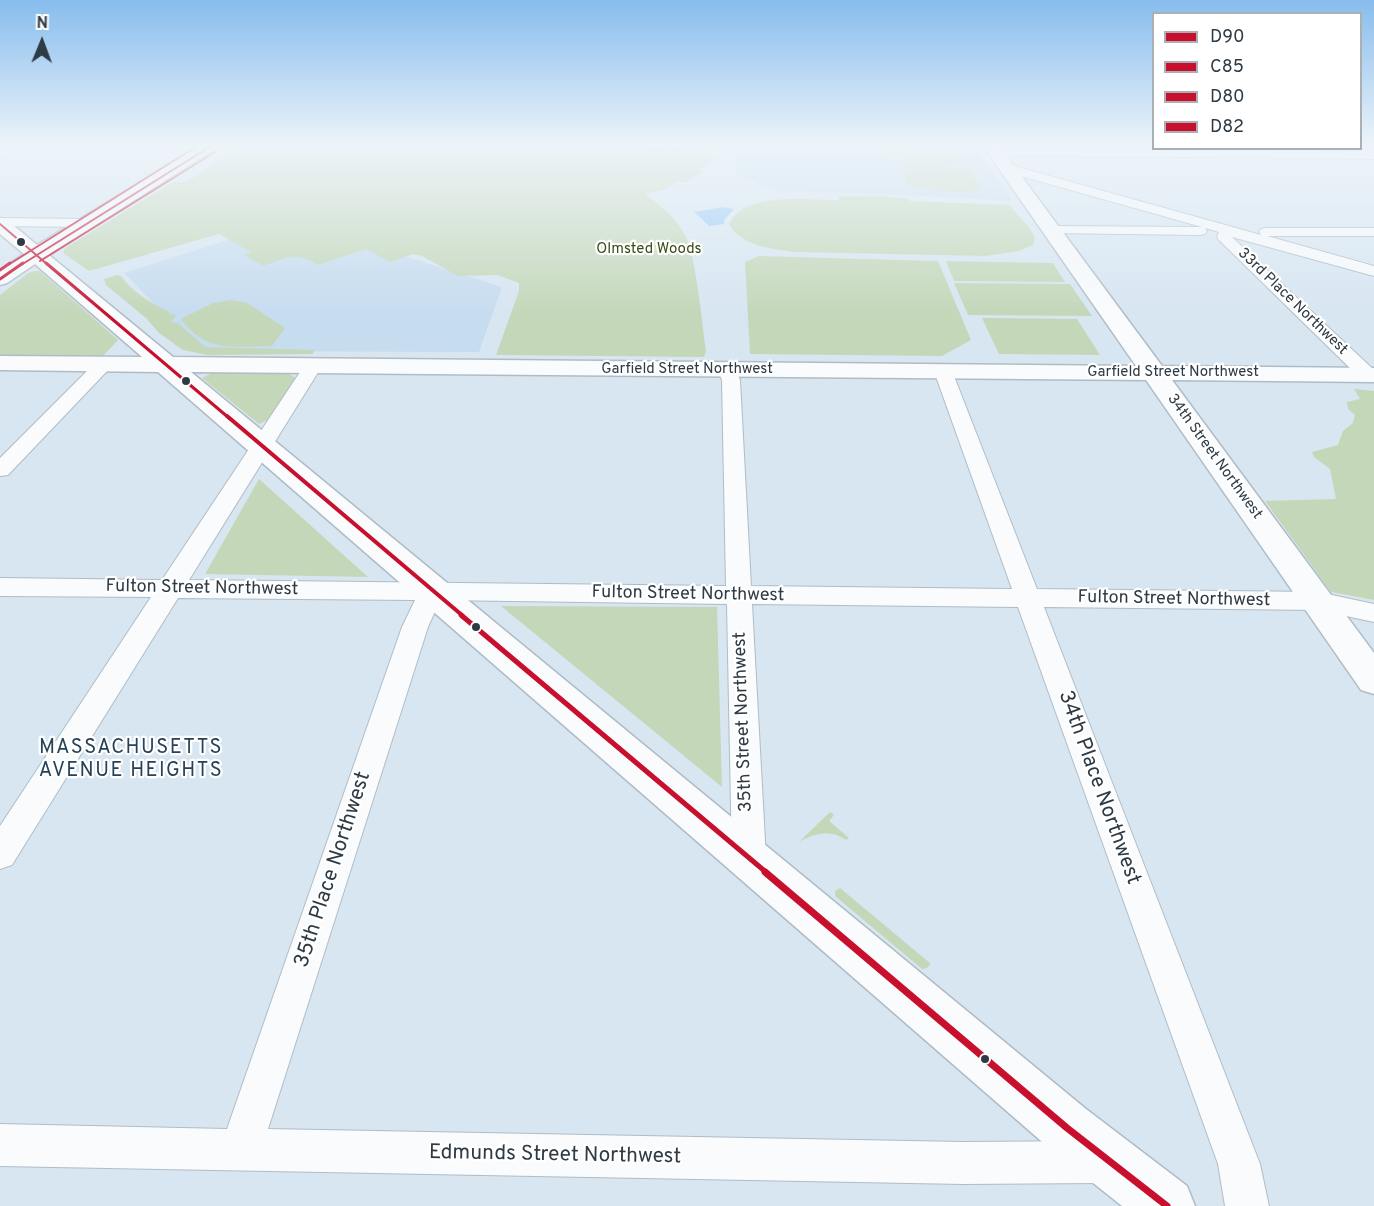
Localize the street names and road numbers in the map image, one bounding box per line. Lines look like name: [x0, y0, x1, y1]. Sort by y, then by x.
street label: 33rd Place Northwest: [1233, 245, 1351, 359]
street label: Garfield Street Northwest: [601, 361, 773, 379]
street label: Garfield Street Northwest: [1087, 364, 1259, 382]
street label: 34th Street Northwest: [1163, 391, 1265, 523]
street label: Fulton Street Northwest: [105, 577, 299, 601]
street label: Fulton Street Northwest: [591, 583, 785, 607]
street label: Fulton Street Northwest: [1077, 588, 1271, 612]
street label: 35th Street Northwest: [730, 632, 758, 812]
street label: 34th Place Northwest: [1051, 688, 1145, 888]
street label: 35th Place Northwest: [290, 769, 378, 971]
street label: Edmunds Street Northwest: [429, 1141, 681, 1171]

